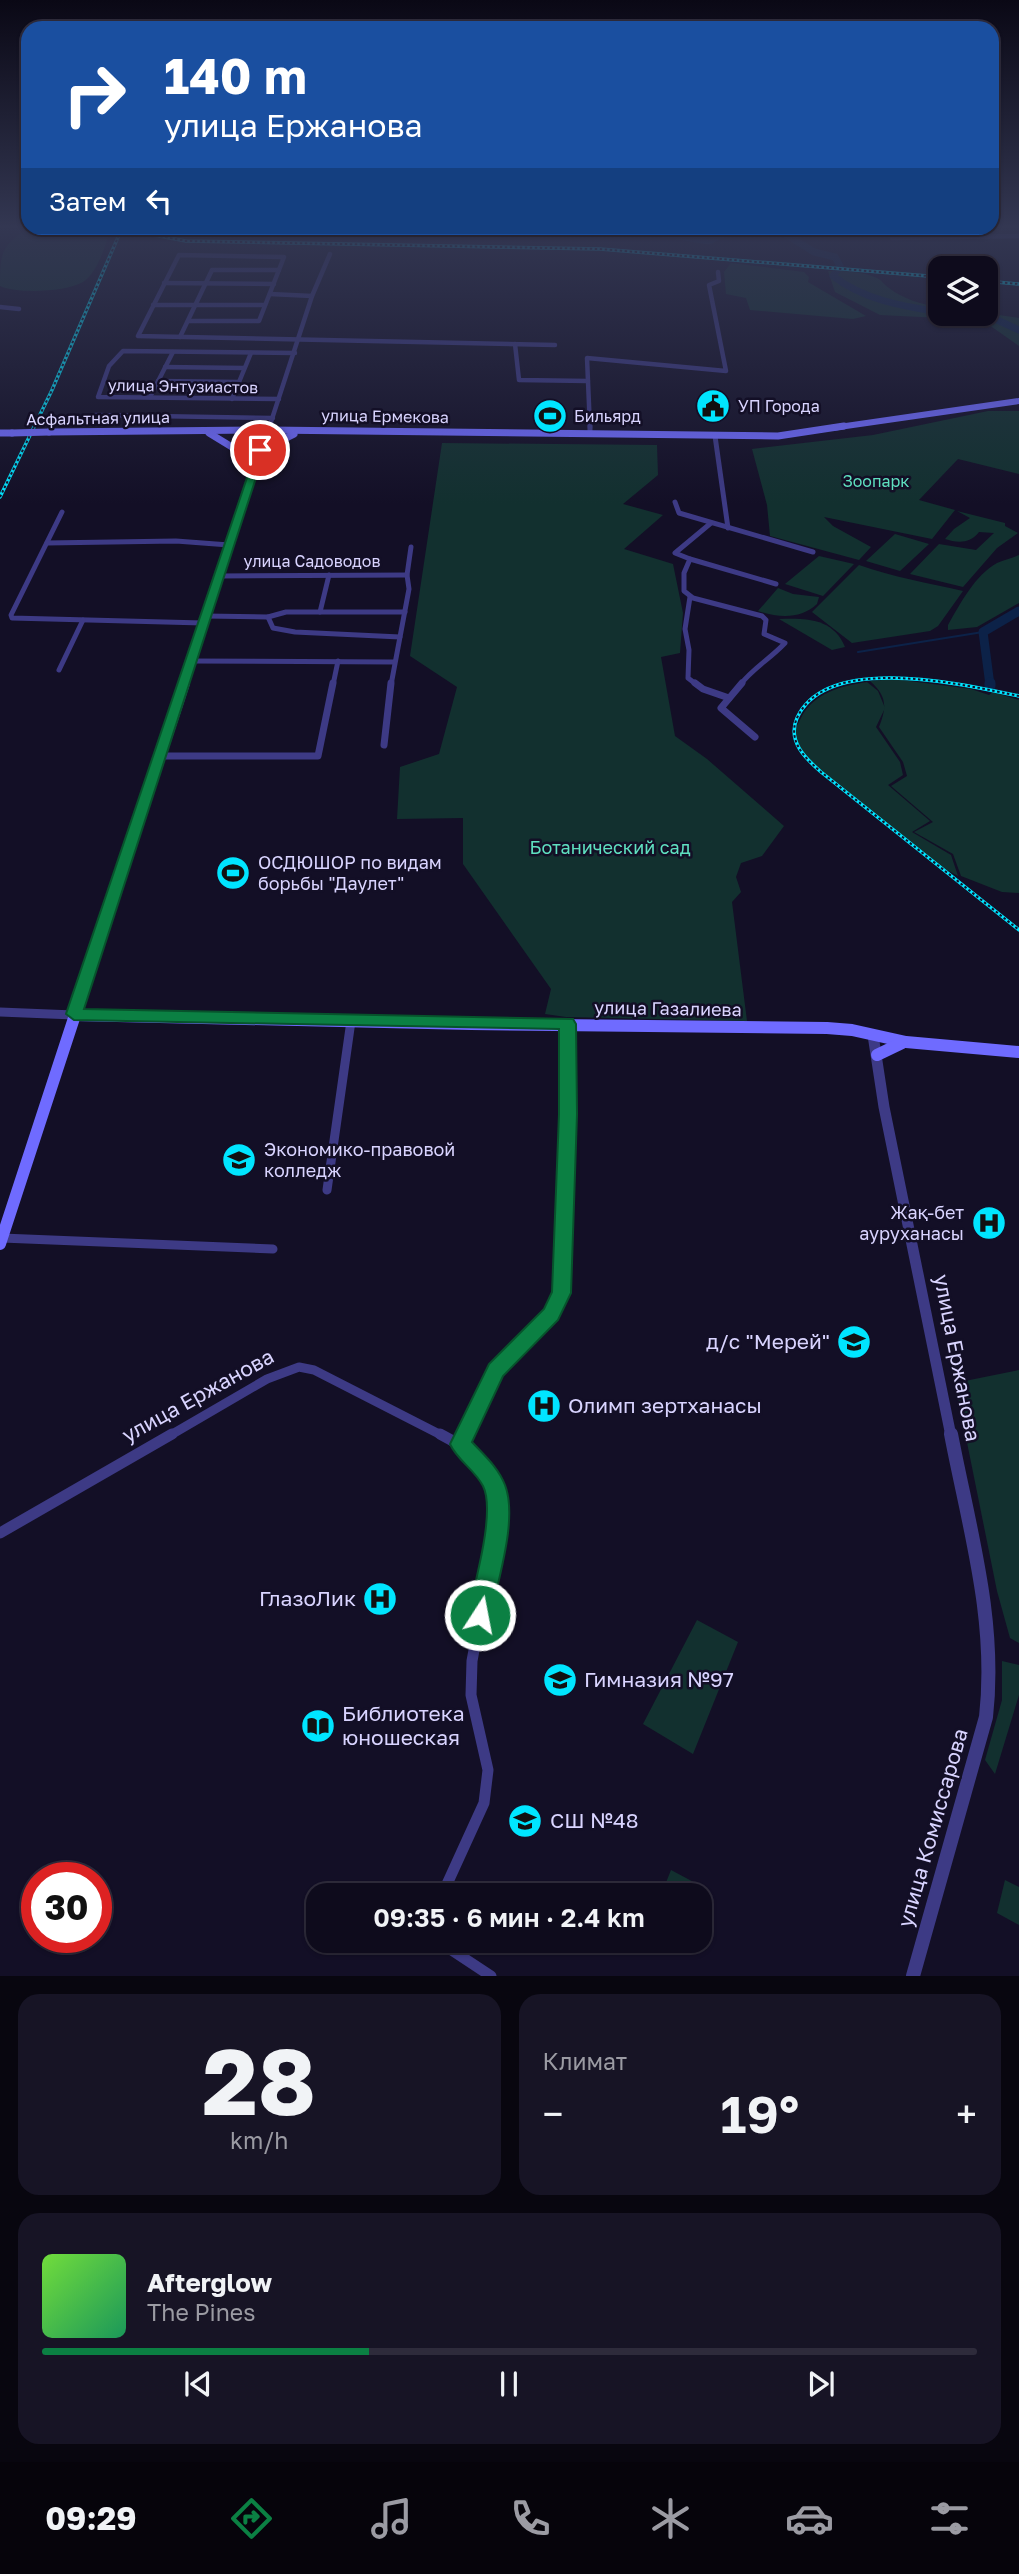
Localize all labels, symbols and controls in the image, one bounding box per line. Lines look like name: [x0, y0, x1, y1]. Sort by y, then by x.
text: 140 m: [164, 46, 307, 105]
icon: right: [49, 49, 140, 140]
text: улица Ержанова: [164, 106, 423, 144]
icon: left: [140, 182, 178, 220]
text: Затем: [49, 186, 126, 217]
map controls: [928, 256, 998, 326]
button: layers: [928, 256, 998, 326]
street label: улица Энтузиастов: [108, 375, 258, 397]
public building icon: УП Города: [694, 387, 732, 425]
place label: УП Города: [738, 396, 820, 416]
sports icon: Бильярд: [531, 397, 569, 435]
street label: улица Ермекова: [321, 405, 449, 427]
place label: Бильярд: [574, 406, 641, 426]
street label: Асфальтная улица: [26, 407, 170, 429]
pin: [230, 420, 290, 480]
icon: arrive: [241, 431, 279, 469]
park label: Зоопарк: [842, 471, 910, 491]
street label: улица Садоводов: [244, 551, 380, 571]
park label: Ботанический сад: [529, 836, 691, 858]
place label: ОСДЮШОР по видам борьбы "Даулет": [258, 851, 442, 894]
sports icon: ОСДЮШОР по видам борьбы "Даулет": [214, 854, 252, 892]
street label: улица Газалиева: [594, 996, 742, 1020]
place label: Экономико-правовой колледж: [264, 1138, 455, 1181]
school or university icon: Экономико-правовой колледж: [220, 1141, 258, 1179]
place label: Жақ-бет ауруханасы: [859, 1201, 964, 1244]
hospital icon: Жақ-бет ауруханасы: [970, 1204, 1008, 1242]
street label: улица Ержанова: [929, 1272, 987, 1444]
school or university icon: д/с "Мерей": [835, 1323, 873, 1361]
place label: д/с "Мерей": [706, 1328, 830, 1354]
street label: улица Ержанова: [117, 1343, 278, 1448]
hospital icon: Олимп зертханасы: [525, 1387, 563, 1425]
place label: Олимп зертханасы: [568, 1392, 762, 1418]
position arrow: [443, 1578, 517, 1652]
hospital icon: ГлазоЛик: [361, 1580, 399, 1618]
place label: ГлазоЛик: [259, 1585, 356, 1611]
school or university icon: Гимназия №97: [541, 1661, 579, 1699]
place label: Гимназия №97: [584, 1666, 734, 1692]
place label: Библиотека юношеская: [342, 1700, 465, 1750]
library icon: Библиотека юношеская: [299, 1707, 337, 1745]
street label: улица Комиссарова: [891, 1725, 973, 1930]
school or university icon: СШ №48: [506, 1802, 544, 1840]
place label: СШ №48: [550, 1807, 639, 1833]
speed limit sign: 30: [21, 1862, 112, 1953]
text: 09:35 · 6 мин · 2.4 km: [373, 1902, 645, 1933]
text: 28: [202, 2026, 316, 2135]
text: Климат: [543, 2047, 627, 2075]
text: 19°: [720, 2082, 799, 2144]
text: −: [543, 2091, 563, 2136]
text: +: [956, 2091, 977, 2136]
text: km/h: [230, 2126, 289, 2154]
text: Afterglow: [147, 2267, 272, 2298]
text: The Pines: [147, 2298, 255, 2326]
icon: previous: [179, 2365, 217, 2403]
icon: pause: [490, 2365, 528, 2403]
icon: next: [802, 2365, 840, 2403]
icon: directions: [227, 2494, 276, 2543]
icon: music: [367, 2494, 416, 2543]
icon: phone: [506, 2494, 555, 2543]
icon: climate: [646, 2494, 695, 2543]
icon: car: [785, 2494, 834, 2543]
icon: filters: [925, 2494, 974, 2543]
text: 09:29: [45, 2499, 136, 2537]

